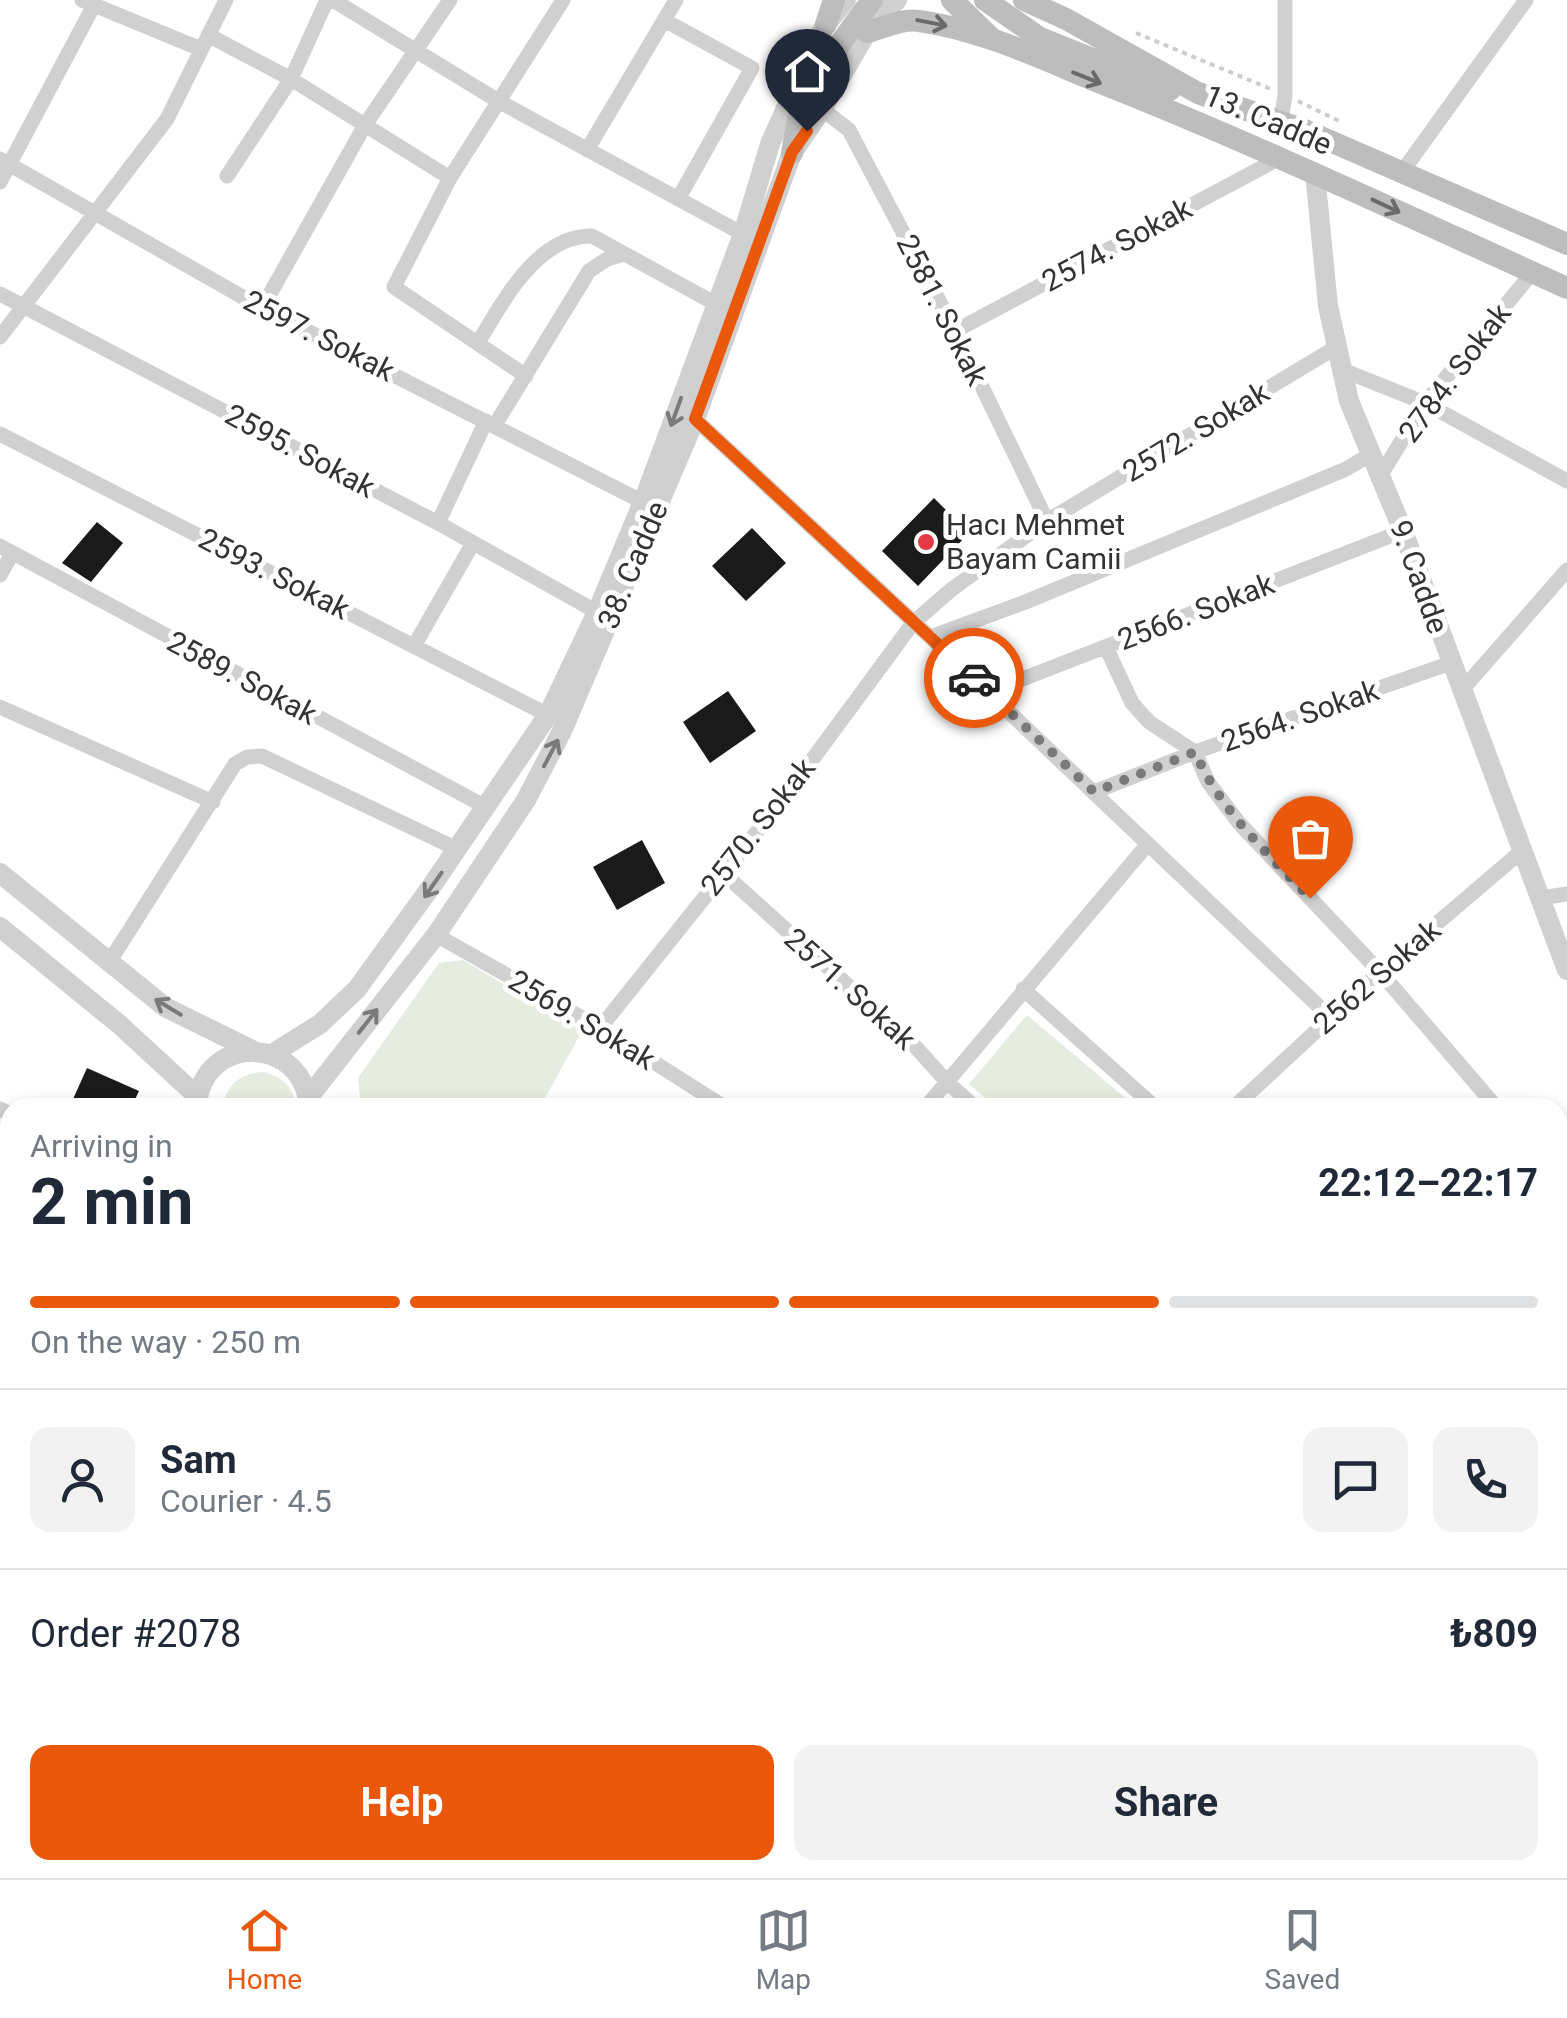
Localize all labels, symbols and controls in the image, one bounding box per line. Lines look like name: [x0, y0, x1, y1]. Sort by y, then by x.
one-way arrow: [916, 15, 948, 34]
pin: [765, 29, 850, 132]
icon: home: [780, 44, 835, 99]
one-way arrow: [1071, 70, 1102, 88]
street label: 13. Cadde: [1199, 77, 1337, 162]
street label: 2574. Sokak: [1036, 190, 1198, 299]
one-way arrow: [1370, 198, 1401, 216]
street label: 2581. Sokak: [890, 229, 996, 392]
street label: 2597. Sokak: [238, 283, 401, 389]
street label: 2784. Sokak: [1391, 296, 1519, 449]
street label: 2572. Sokak: [1116, 374, 1276, 489]
one-way arrow: [666, 395, 684, 426]
street label: 2595. Sokak: [219, 397, 382, 505]
street label: 38. Cadde: [590, 496, 675, 634]
place label: Hacı Mehmet Bayam Camii: [946, 507, 1125, 576]
street label: 9. Cadde: [1383, 515, 1456, 638]
street label: 2593. Sokak: [193, 521, 356, 627]
marker: Hacı Mehmet Bayam Camii: [915, 531, 937, 553]
street label: 2566. Sokak: [1113, 565, 1280, 657]
street label: 2589. Sokak: [161, 624, 324, 732]
courier: [924, 628, 1024, 728]
icon: car: [947, 651, 1002, 706]
street label: 2564. Sokak: [1216, 672, 1384, 759]
one-way arrow: [541, 739, 561, 769]
street label: 2570. Sokak: [693, 751, 823, 902]
pin: [1268, 796, 1353, 899]
icon: bag: [1283, 811, 1338, 866]
one-way arrow: [422, 870, 443, 898]
street label: 2562 Sokak: [1306, 912, 1448, 1041]
street label: 2571. Sokak: [778, 921, 924, 1057]
street label: 2569. Sokak: [503, 962, 662, 1077]
one-way arrow: [154, 997, 182, 1017]
one-way arrow: [357, 1008, 378, 1035]
text: Arriving in: [30, 1127, 173, 1165]
text: 22:12–22:17: [1318, 1161, 1538, 1205]
text: 2 min: [30, 1164, 193, 1240]
text: On the way · 250 m: [30, 1323, 301, 1361]
button: person: [30, 1427, 135, 1532]
button: chat: [1303, 1427, 1408, 1532]
button: phone: [1433, 1427, 1538, 1532]
text: Sam: [160, 1438, 237, 1482]
text: Courier · 4.5: [160, 1482, 332, 1520]
text: Order #2078: [30, 1612, 241, 1656]
text: ₺809: [1450, 1612, 1538, 1656]
button: Help: [30, 1745, 774, 1860]
button: Share: [794, 1745, 1538, 1860]
tab: Home: [227, 1903, 302, 1996]
tab: Map: [756, 1903, 811, 1996]
tab: Saved: [1265, 1903, 1340, 1996]

